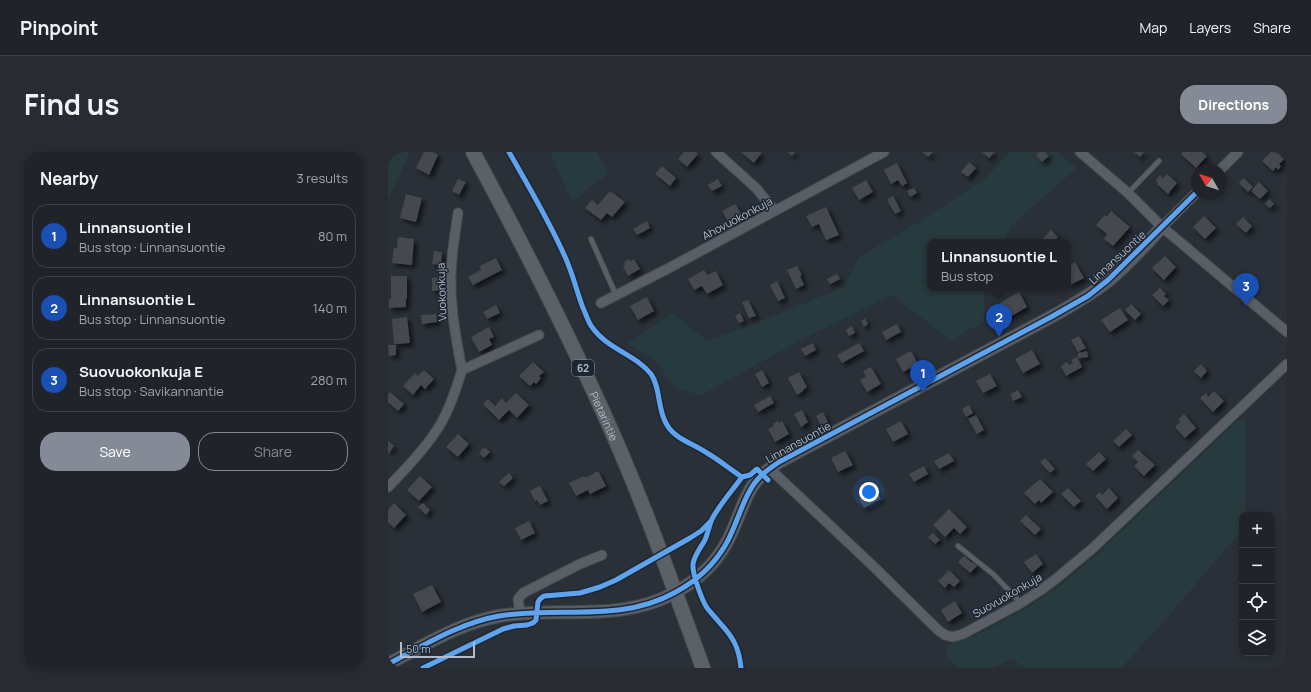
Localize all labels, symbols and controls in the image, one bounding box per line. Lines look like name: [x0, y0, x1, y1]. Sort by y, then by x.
text: Pinpoint: [20, 15, 98, 41]
text: Map: [1139, 18, 1167, 37]
text: Layers: [1189, 18, 1231, 37]
text: Share: [1253, 18, 1291, 37]
text: Find us: [24, 85, 119, 123]
button: Directions: [1180, 85, 1287, 124]
north arrow: [1191, 164, 1227, 200]
text: Nearby: [40, 167, 98, 190]
text: 3 results: [296, 169, 348, 187]
street label: Ahovuokonkuja: [699, 193, 775, 243]
text: Linnansuontie I: [79, 217, 191, 238]
street label: Linnansuontie: [1085, 226, 1149, 287]
text: 1: [51, 227, 57, 245]
text: 80 m: [318, 227, 347, 245]
text: Bus stop · Linnansuontie: [79, 238, 225, 256]
popup: [927, 239, 1071, 291]
text: Linnansuontie L: [941, 246, 1057, 267]
street label: Vuokonkuja: [432, 262, 450, 322]
text: Bus stop: [941, 267, 993, 285]
pin: 3: [1233, 273, 1259, 306]
text: Linnansuontie L: [79, 289, 195, 310]
text: 2: [50, 299, 58, 317]
text: 140 m: [313, 299, 347, 317]
pin: 2: [986, 304, 1012, 337]
text: Bus stop · Linnansuontie: [79, 310, 225, 328]
road number: 62: [572, 360, 594, 376]
pin: 1: [910, 360, 936, 393]
text: Suovuokonkuja E: [79, 361, 203, 382]
text: 3: [50, 371, 58, 389]
text: 280 m: [310, 371, 347, 389]
text: Bus stop · Savikannantie: [79, 382, 224, 400]
street label: Pietarintie: [587, 389, 623, 443]
street label: Linnansuontie: [763, 418, 834, 466]
button: Save: [40, 432, 190, 471]
button: Share: [198, 432, 348, 471]
your location: [859, 482, 879, 502]
map controls: [1239, 512, 1275, 656]
button: +: [1239, 512, 1275, 548]
button: −: [1239, 548, 1275, 584]
street label: Suovuokonkuja: [970, 569, 1044, 621]
button: locate: [1239, 584, 1275, 620]
button: layers: [1239, 620, 1275, 656]
scale bar: [400, 640, 475, 659]
text: 50 m: [406, 641, 431, 656]

